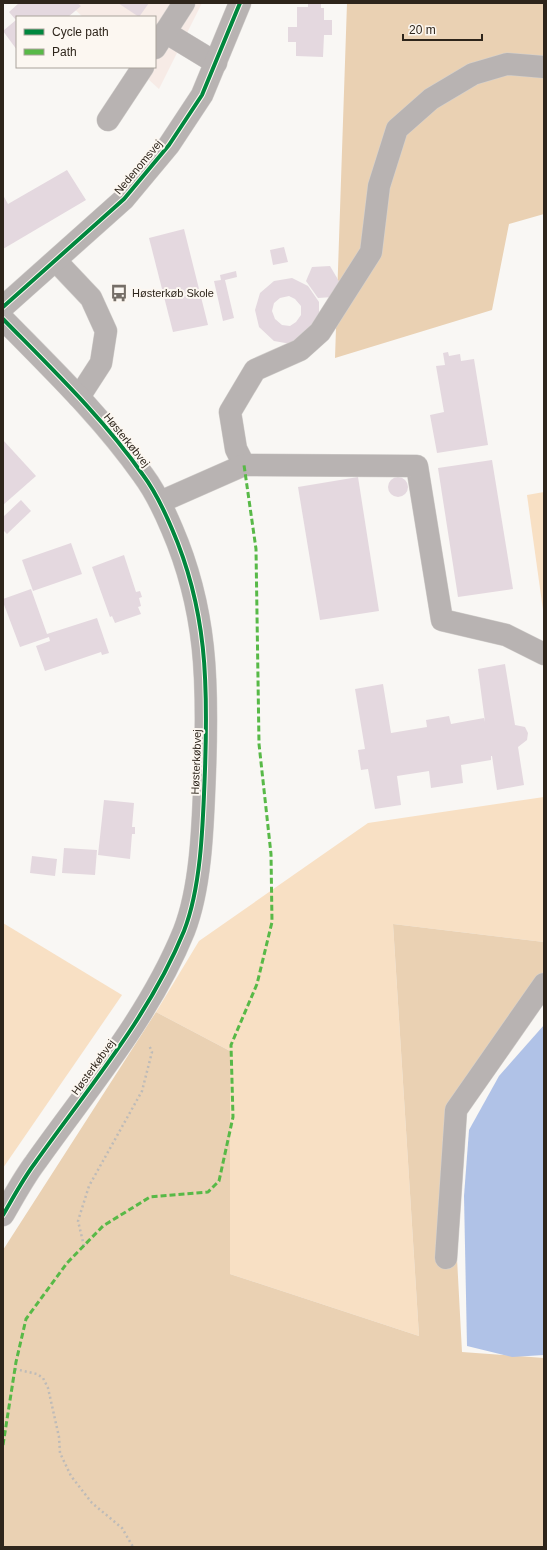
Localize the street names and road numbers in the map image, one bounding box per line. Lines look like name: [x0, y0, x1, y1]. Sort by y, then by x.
street label: Nedenomsvej: [112, 137, 164, 197]
street label: Høsterkøbvej: [102, 411, 152, 469]
street label: Høsterkøbvej: [189, 729, 203, 795]
street label: Høsterkøbvej: [69, 1037, 117, 1097]

